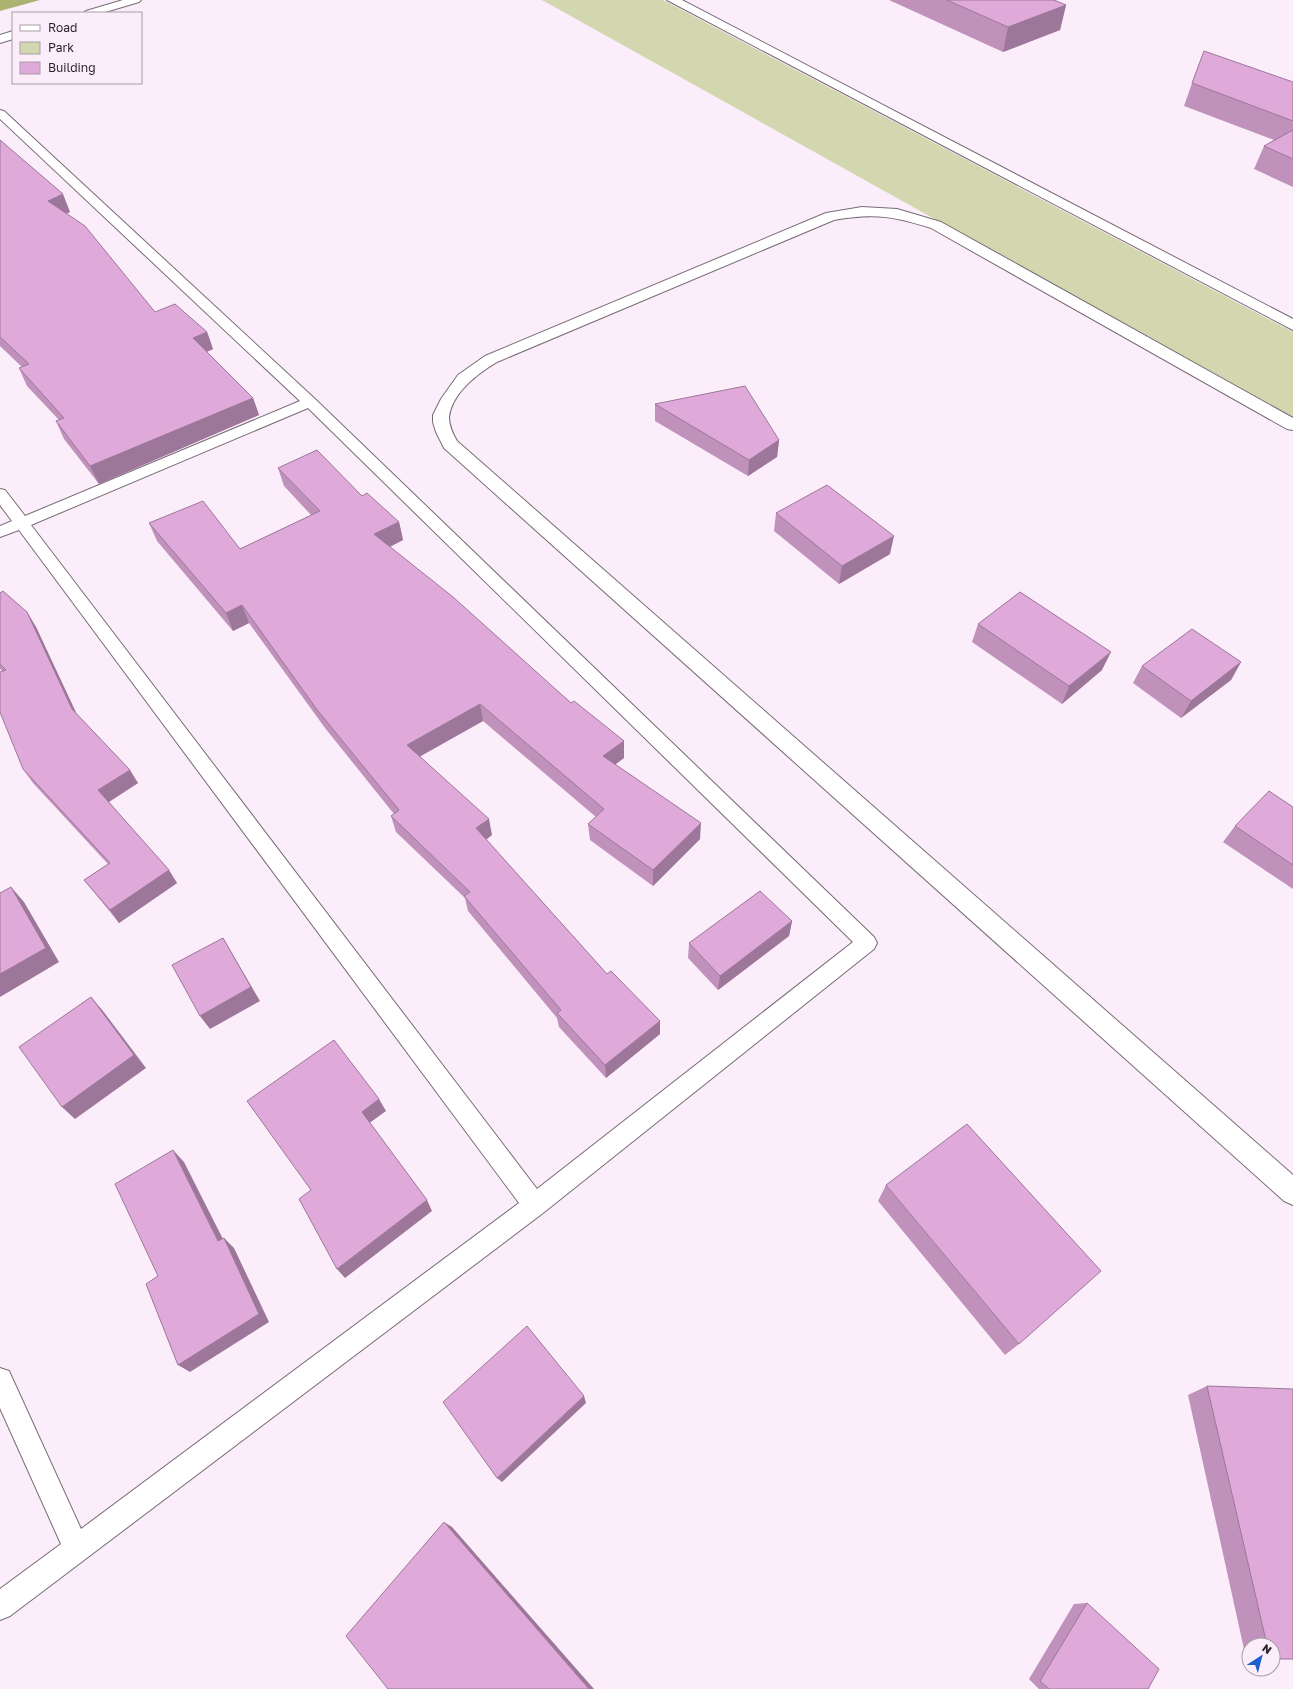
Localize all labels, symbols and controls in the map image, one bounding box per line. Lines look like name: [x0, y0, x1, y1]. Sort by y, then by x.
legend: [12, 12, 142, 84]
text: Road: [48, 20, 77, 35]
text: Park: [48, 40, 74, 55]
text: Building: [48, 60, 96, 75]
north arrow: [1241, 1637, 1281, 1677]
text: N: [1260, 1641, 1274, 1656]

